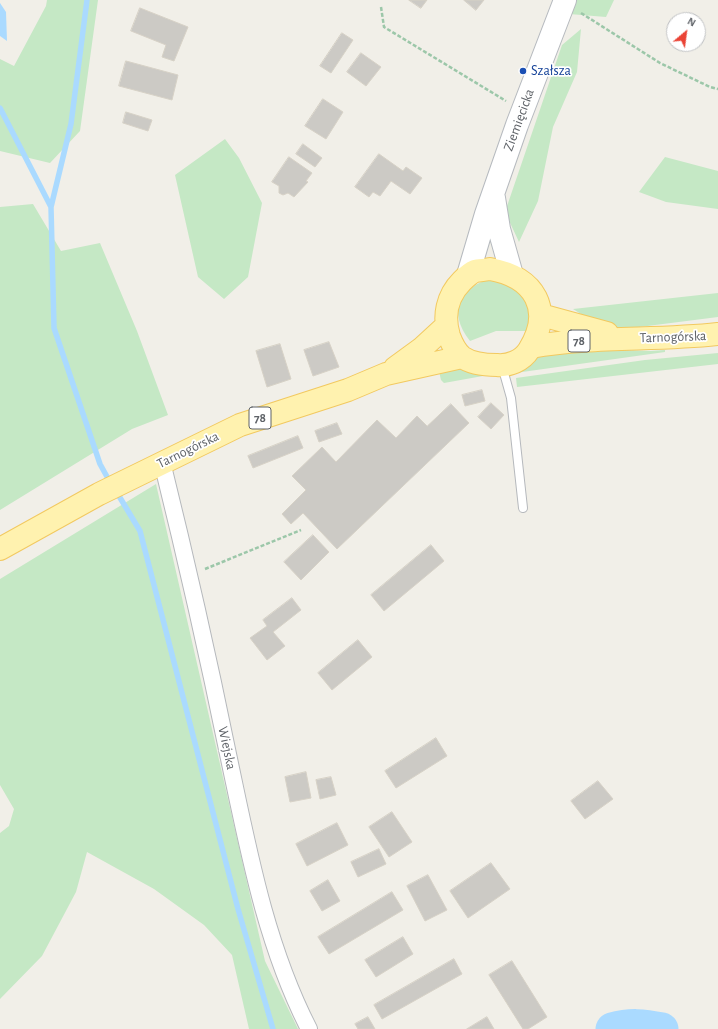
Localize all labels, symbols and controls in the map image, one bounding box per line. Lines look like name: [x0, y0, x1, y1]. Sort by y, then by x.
north arrow: [666, 12, 706, 52]
text: N: [686, 15, 698, 29]
place label: Szałsza: [531, 63, 571, 79]
marker: Szałsza: [518, 66, 528, 76]
street label: Ziemięcicka: [500, 87, 538, 153]
street label: Tarnogórska: [639, 327, 707, 347]
road number: 78: [568, 330, 590, 352]
road number: 78: [249, 407, 271, 429]
street label: Tarnogórska: [154, 428, 222, 472]
street label: Wiejska: [214, 725, 240, 771]

